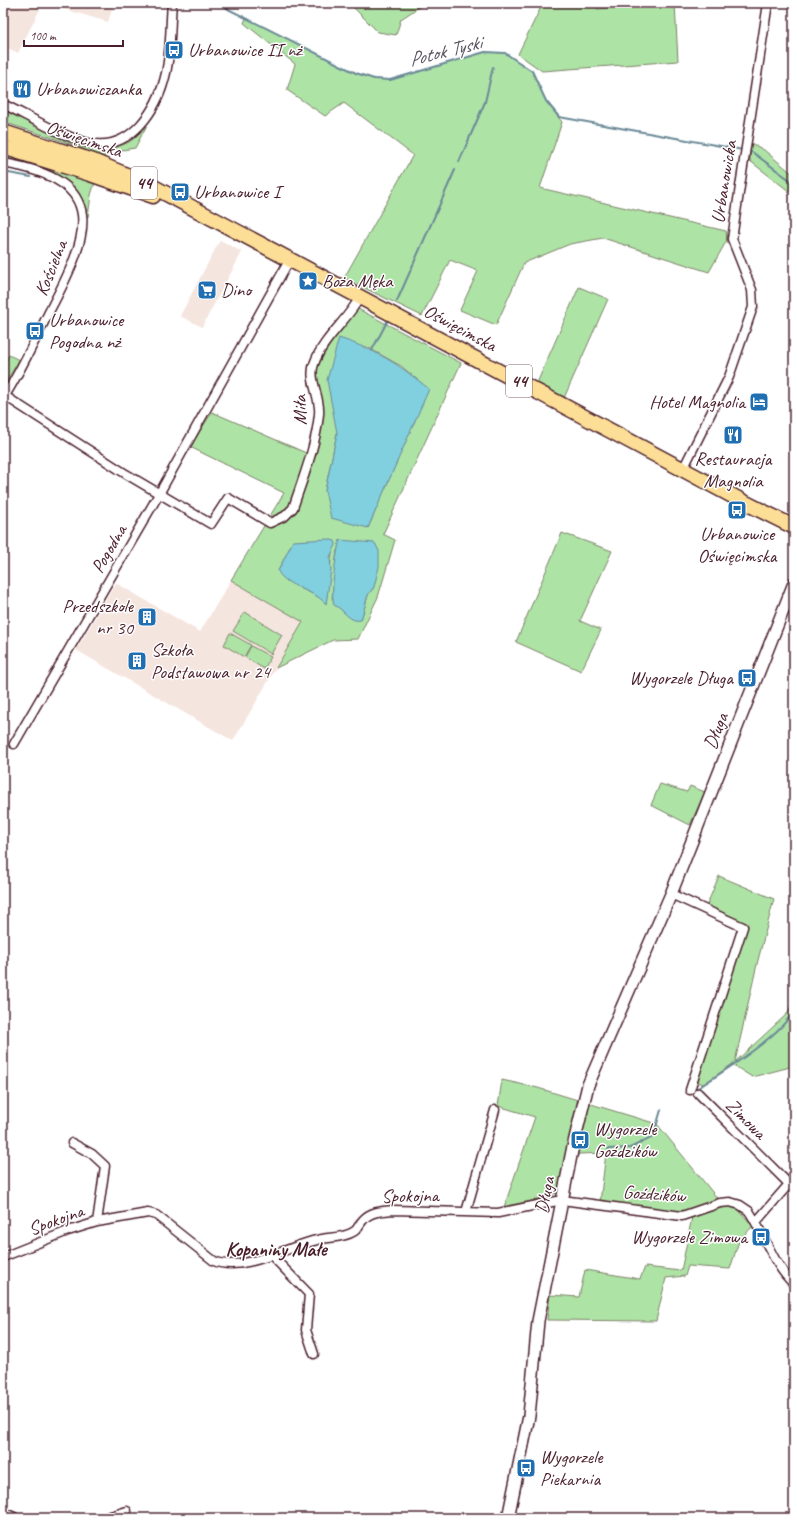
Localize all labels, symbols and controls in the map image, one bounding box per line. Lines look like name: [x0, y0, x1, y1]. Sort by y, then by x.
scale bar: [24, 22, 123, 48]
text: 100 m: [30, 28, 57, 44]
water label: Potok Tyski: [406, 29, 489, 72]
place label: Urbanowice II nż: [188, 38, 304, 62]
bus stop icon: Urbanowice II nż: [163, 39, 185, 61]
place label: Urbanowiczanka: [36, 77, 143, 101]
restaurant icon: Urbanowiczanka: [11, 78, 33, 100]
street label: Oświęcimska: [43, 115, 126, 164]
street label: Urbanowicka: [706, 137, 743, 225]
road number: 44: [131, 167, 157, 199]
place label: Urbanowice I: [194, 180, 285, 204]
bus stop icon: Urbanowice I: [169, 181, 191, 203]
street label: Kościelna: [29, 235, 74, 299]
place label: Boża Męka: [322, 269, 394, 293]
place icon: Boża Męka: [297, 270, 319, 292]
place label: Dino: [221, 278, 253, 302]
supermarket icon: Dino: [196, 279, 218, 301]
street label: Oświęcimska: [420, 299, 502, 358]
place label: Urbanowice Pogodna nż: [49, 308, 125, 354]
bus stop icon: Urbanowice Pogodna nż: [24, 320, 46, 342]
road number: 44: [506, 365, 532, 397]
place label: Hotel Magnolia: [649, 390, 747, 414]
hotel icon: Hotel Magnolia: [748, 391, 770, 413]
street label: Miła: [288, 393, 312, 425]
restaurant icon: Restauracja Magnolia: [722, 424, 744, 446]
place label: Restauracja Magnolia: [695, 447, 773, 493]
bus stop icon: Urbanowice Oświęcimska: [726, 499, 748, 521]
street label: Pogodna: [86, 518, 134, 578]
place label: Urbanowice Oświęcimska: [698, 522, 778, 568]
place label: Przedszkole nr 30: [62, 594, 135, 640]
building icon: Przedszkole nr 30: [136, 606, 158, 628]
place label: Szkoła Podstawowa nr 24: [151, 638, 273, 684]
building icon: Szkoła Podstawowa nr 24: [126, 650, 148, 672]
place label: Wygorzele Długa: [629, 666, 734, 690]
bus stop icon: Wygorzele Długa: [736, 667, 758, 689]
street label: Długa: [698, 708, 735, 752]
street label: Zimowa: [720, 1093, 773, 1146]
place label: Wygorzele Goździków: [594, 1117, 659, 1163]
bus stop icon: Wygorzele Goździków: [569, 1129, 591, 1151]
street label: Długa: [529, 1173, 561, 1215]
street label: Goździków: [622, 1180, 688, 1208]
street label: Spokojna: [381, 1183, 441, 1208]
street label: Spokojna: [25, 1198, 89, 1241]
place label: Wygorzele Zimowa: [632, 1225, 749, 1249]
bus stop icon: Wygorzele Zimowa: [750, 1226, 772, 1248]
district label: Kopaniny Małe: [226, 1237, 329, 1262]
place label: Wygorzele Piekarnia: [540, 1445, 604, 1491]
bus stop icon: Wygorzele Piekarnia: [515, 1457, 537, 1479]

